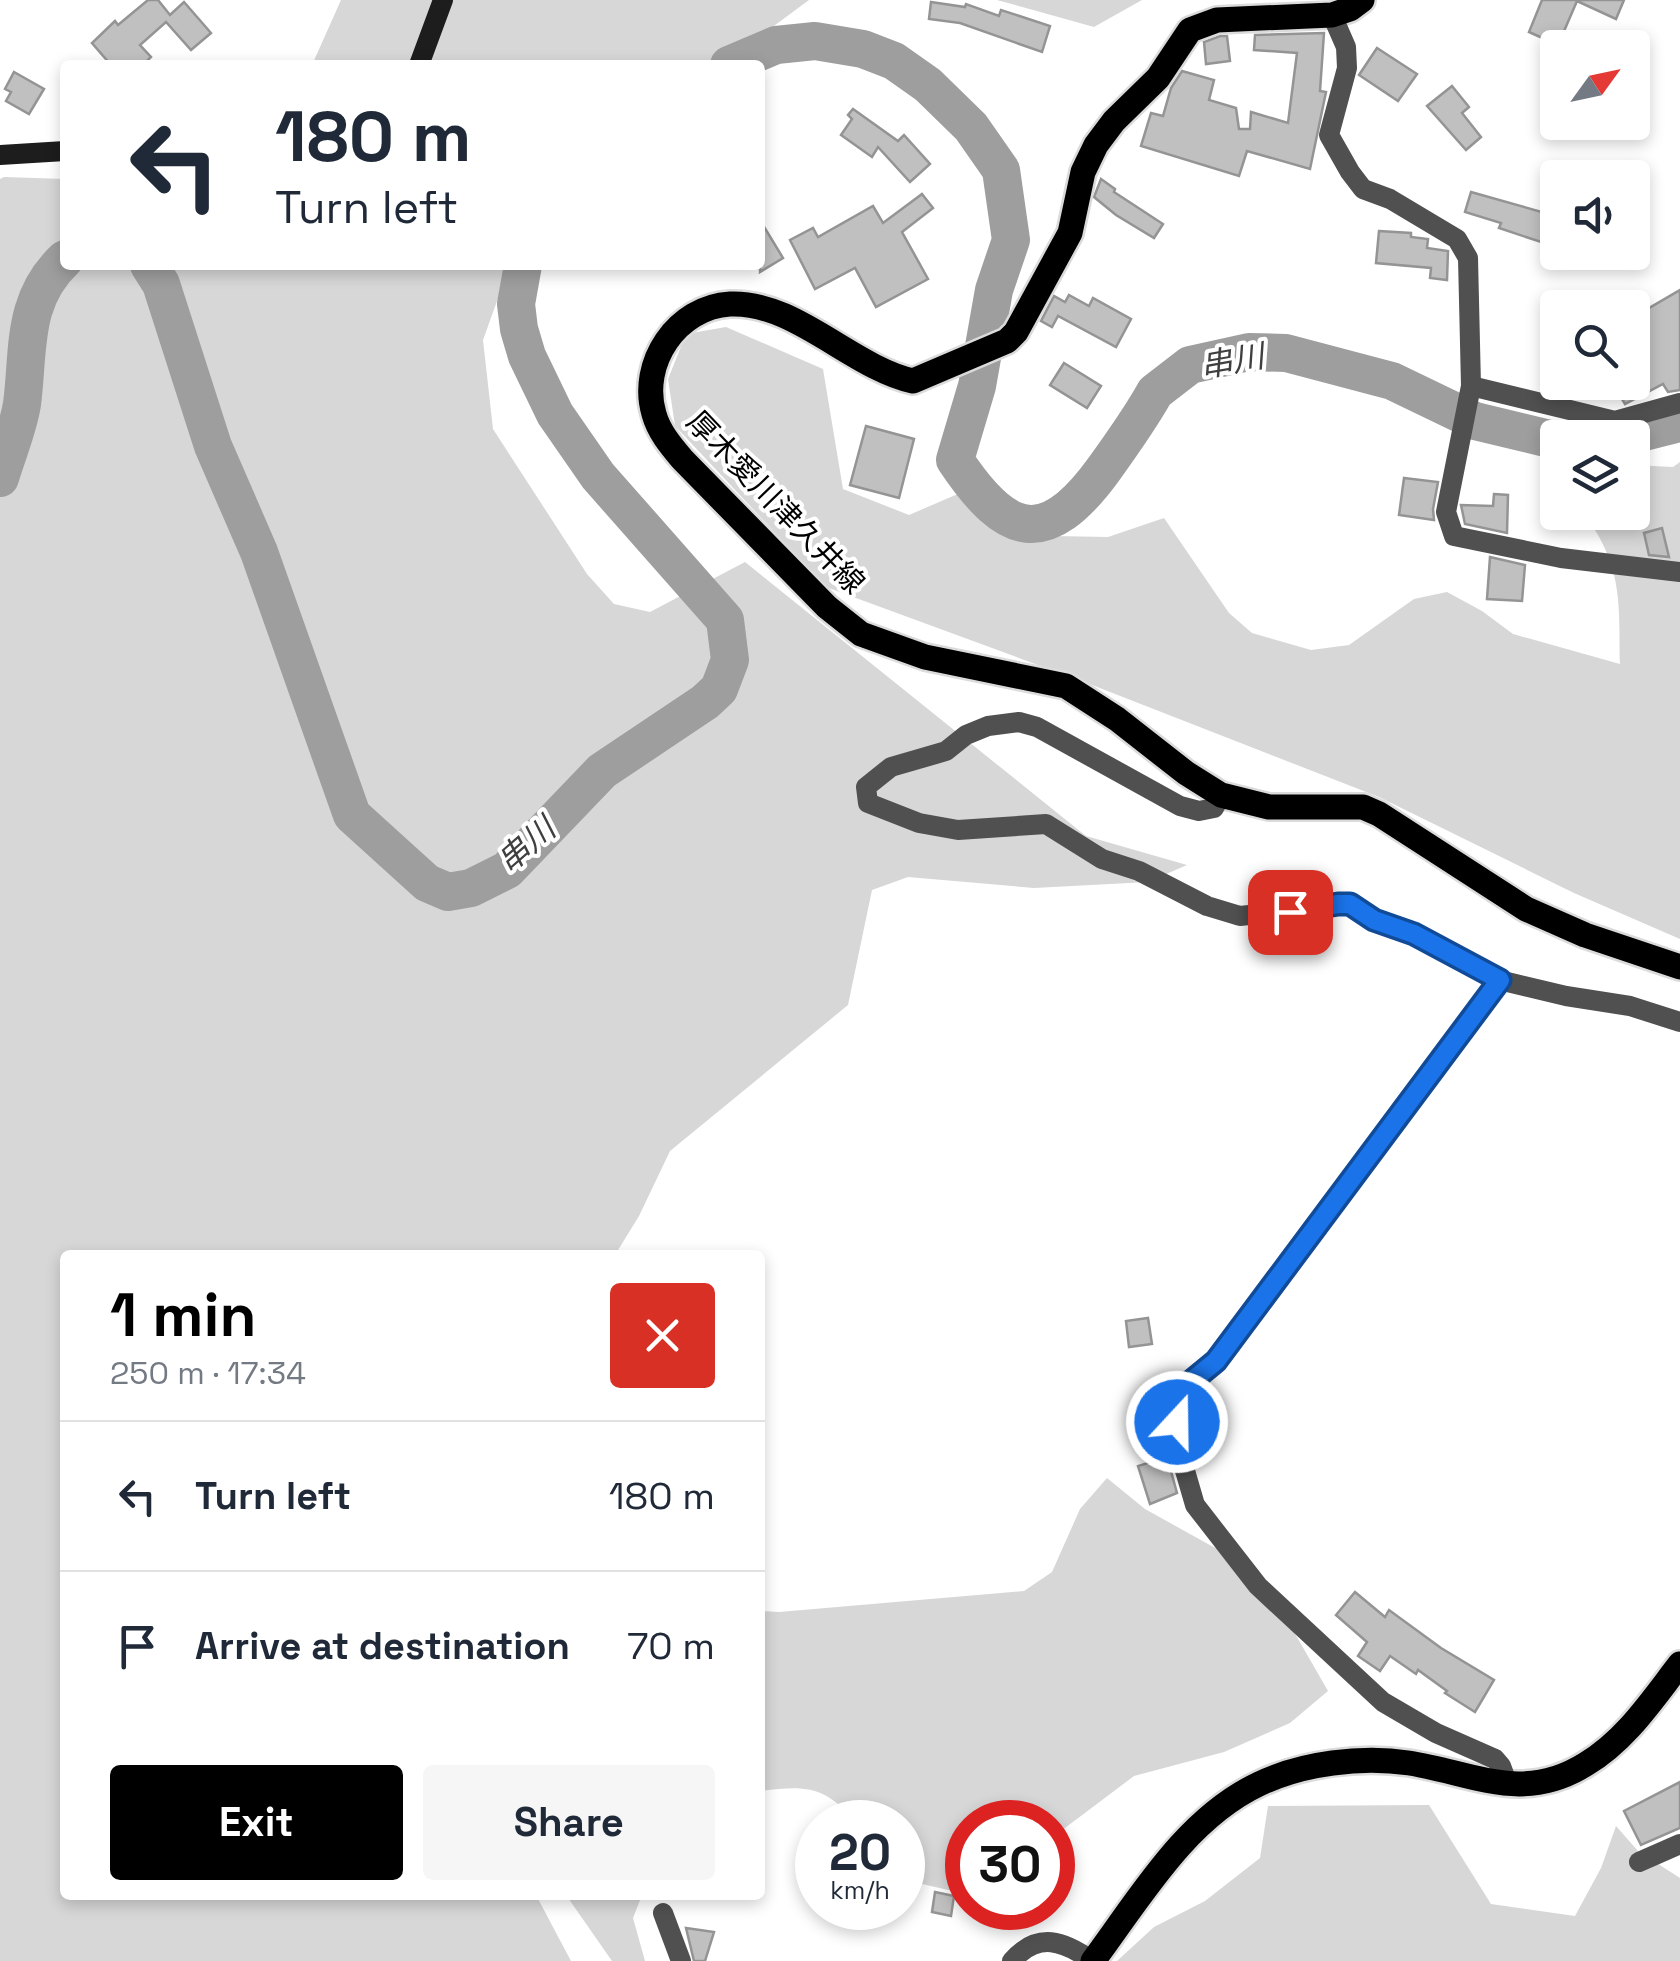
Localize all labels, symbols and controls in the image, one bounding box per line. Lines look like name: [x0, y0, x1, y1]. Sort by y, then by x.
north arrow: [1540, 30, 1650, 140]
map controls: [1540, 30, 1650, 530]
text: 180 m: [275, 92, 472, 181]
icon: left: [110, 100, 240, 230]
button: sound: [1540, 160, 1650, 270]
text: Turn left: [275, 179, 458, 236]
button: search: [1540, 290, 1650, 400]
water label: 串川: [1197, 335, 1270, 386]
street label: 厚木愛川津久井線: [679, 402, 873, 602]
button: layers: [1540, 420, 1650, 530]
water label: 串川: [489, 807, 566, 881]
pin: [1248, 870, 1333, 955]
icon: arrive: [1263, 885, 1318, 940]
text: 1 min: [110, 1277, 257, 1354]
button: close: [610, 1283, 715, 1388]
text: 250 m · 17:34: [110, 1353, 306, 1393]
position arrow: [1125, 1370, 1229, 1474]
icon: left: [110, 1469, 165, 1524]
text: Turn left: [195, 1472, 351, 1520]
text: 180 m: [609, 1472, 715, 1520]
icon: arrive: [110, 1619, 165, 1674]
text: Arrive at destination: [195, 1622, 570, 1670]
text: 70 m: [627, 1622, 715, 1670]
button: Exit: [110, 1765, 403, 1880]
button: Share: [423, 1765, 715, 1880]
speed limit sign: 30: [945, 1800, 1075, 1930]
text: 20: [829, 1821, 891, 1885]
text: km/h: [830, 1874, 890, 1906]

